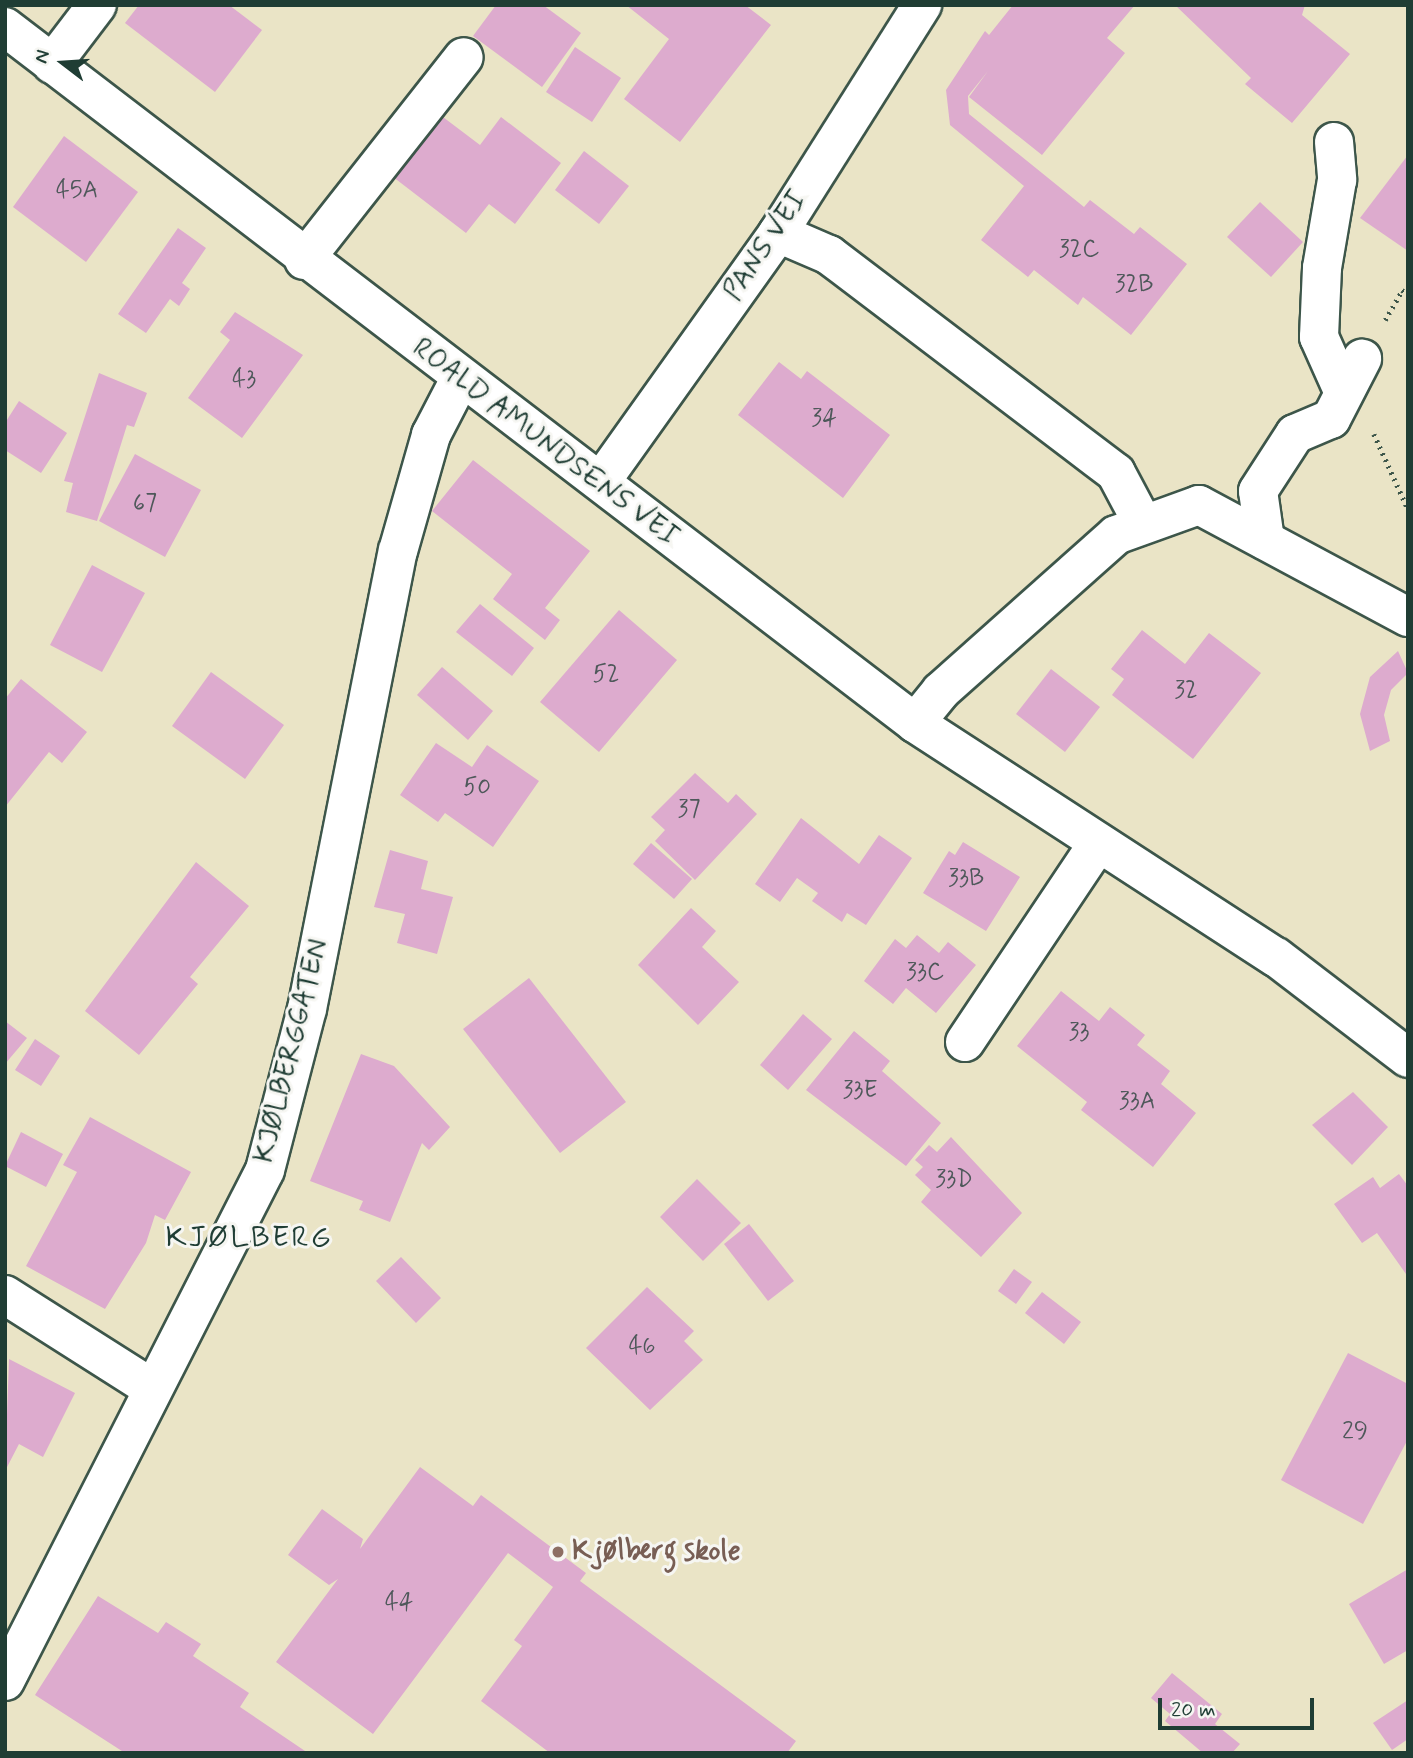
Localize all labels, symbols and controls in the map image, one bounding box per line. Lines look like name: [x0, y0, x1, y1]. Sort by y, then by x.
north arrow: [28, 28, 98, 98]
text: N: [29, 47, 56, 66]
house number: 45A: [56, 177, 98, 205]
street label: PANS VEI: [717, 185, 815, 307]
house number: 32C: [1059, 236, 1099, 264]
house number: 32B: [1115, 271, 1153, 299]
street label: ROALD AMUNDSENS VEI: [407, 333, 683, 553]
house number: 43: [232, 366, 256, 394]
house number: 34: [811, 405, 837, 433]
house number: 67: [133, 490, 157, 518]
house number: 52: [592, 661, 620, 689]
house number: 32: [1174, 677, 1198, 705]
house number: 50: [463, 774, 491, 802]
house number: 37: [678, 796, 700, 824]
house number: 33B: [948, 865, 984, 893]
street label: KJØLBERGGATEN: [248, 936, 336, 1166]
house number: 33C: [906, 959, 944, 987]
house number: 33: [1069, 1019, 1089, 1047]
house number: 33E: [842, 1077, 878, 1105]
house number: 33A: [1119, 1088, 1155, 1116]
house number: 33D: [935, 1166, 973, 1194]
district label: KJØLBERG: [166, 1220, 332, 1256]
house number: 46: [628, 1333, 656, 1361]
house number: 29: [1342, 1418, 1368, 1446]
place label: Kjølberg skole: [572, 1535, 742, 1569]
marker: Kjølberg skole: [550, 1544, 566, 1560]
house number: 44: [385, 1589, 413, 1617]
scale bar: [1161, 1684, 1317, 1728]
text: 20 m: [1171, 1696, 1216, 1724]

